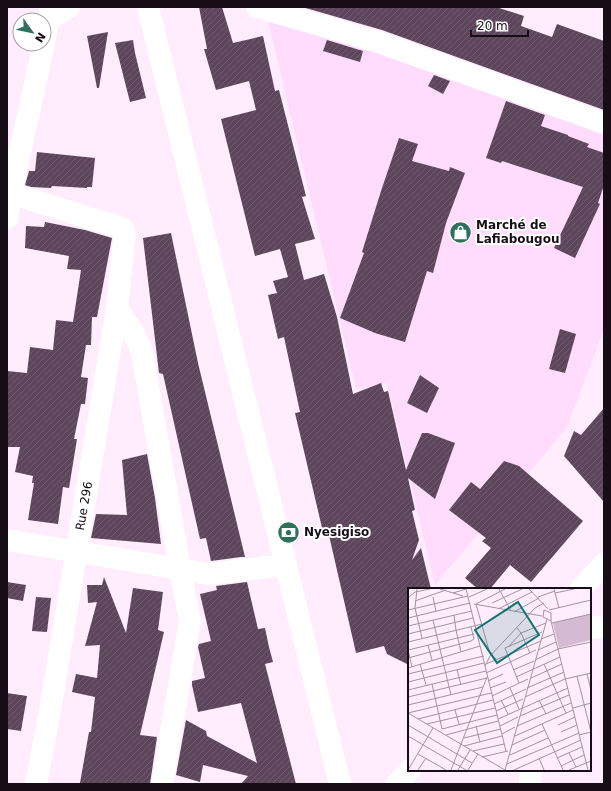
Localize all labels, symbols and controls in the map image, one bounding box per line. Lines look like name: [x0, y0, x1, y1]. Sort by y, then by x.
north arrow: [12, 12, 52, 52]
scale bar: [471, 12, 528, 38]
text: 20 m: [477, 19, 508, 33]
text: N: [32, 30, 48, 45]
place label: Marché de Lafiabougou: [476, 218, 560, 246]
shop icon: Marché de Lafiabougou: [448, 219, 474, 245]
street label: Rue 296: [73, 480, 95, 532]
bank icon: Nyesigiso: [276, 519, 302, 545]
place label: Nyesigiso: [304, 525, 369, 539]
inset map: [408, 588, 591, 771]

